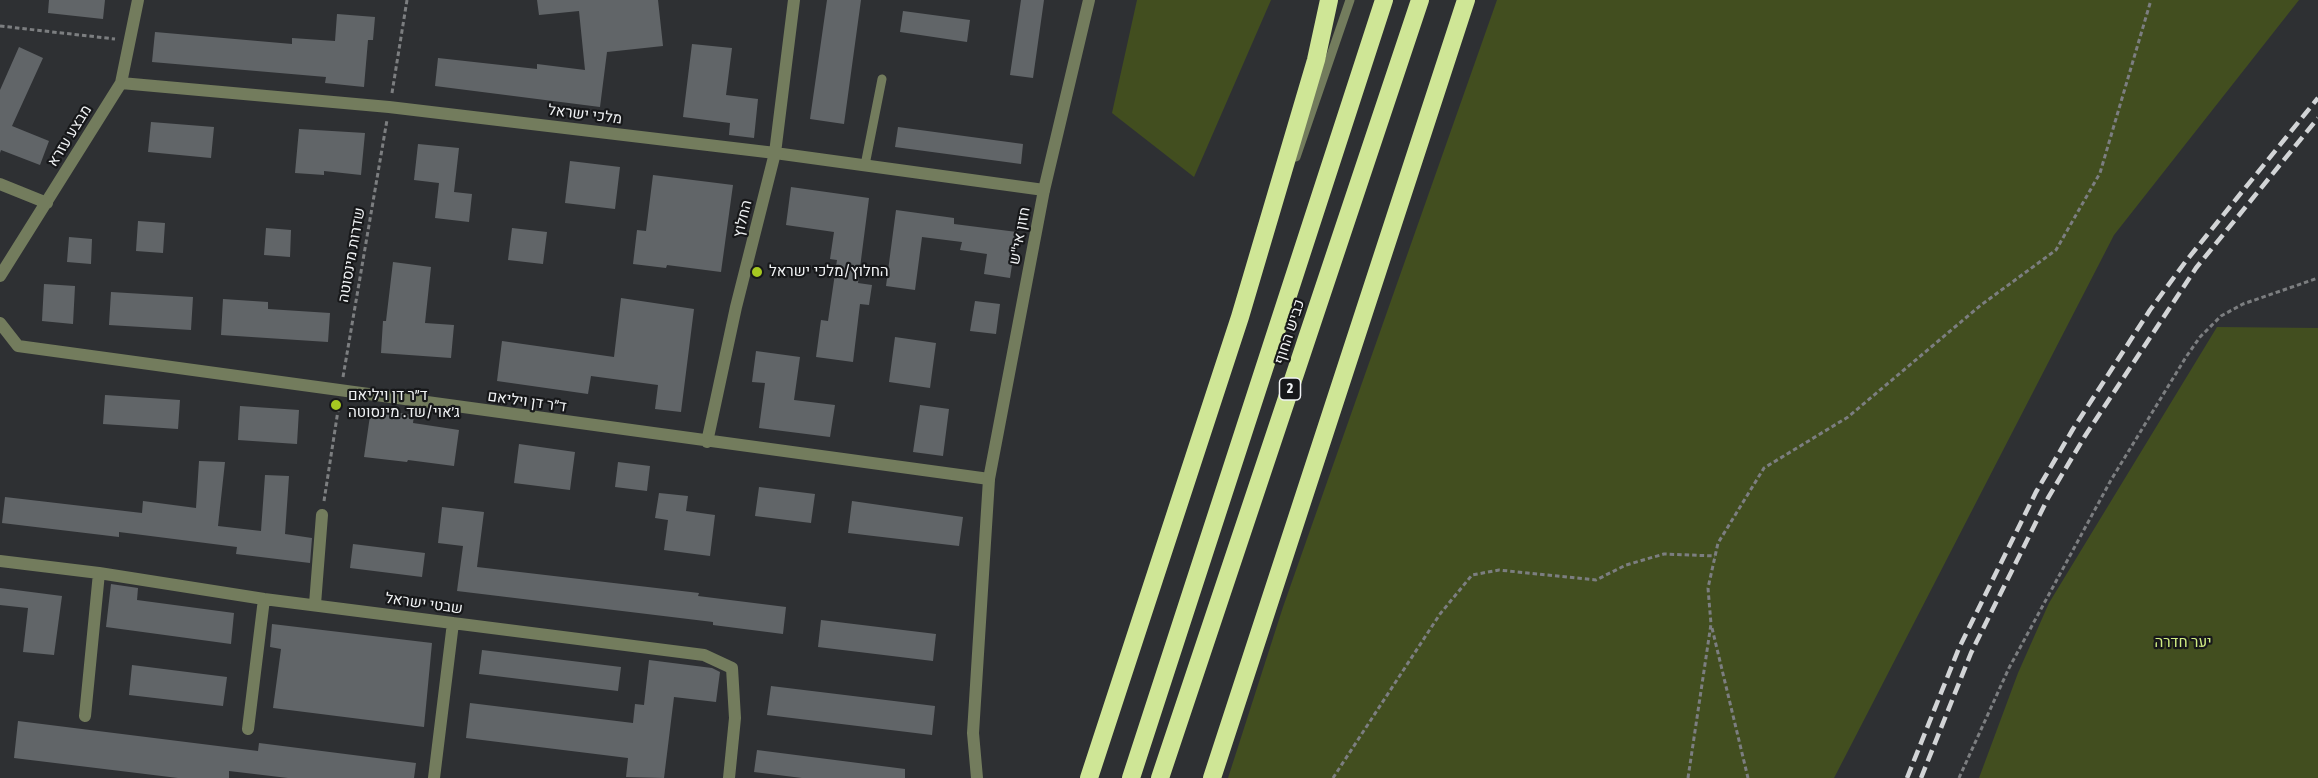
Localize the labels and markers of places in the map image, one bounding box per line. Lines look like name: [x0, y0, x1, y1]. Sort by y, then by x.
place label: החלוץ/מלכי ישראל: [769, 263, 889, 281]
marker: החלוץ/מלכי ישראל: [750, 265, 764, 279]
place label: ד״ר דן ויליאם ג׳אוי/שד. מינסוטה: [348, 387, 460, 422]
marker: ד״ר דן ויליאם ג׳אוי/שד. מינסוטה: [329, 398, 343, 412]

